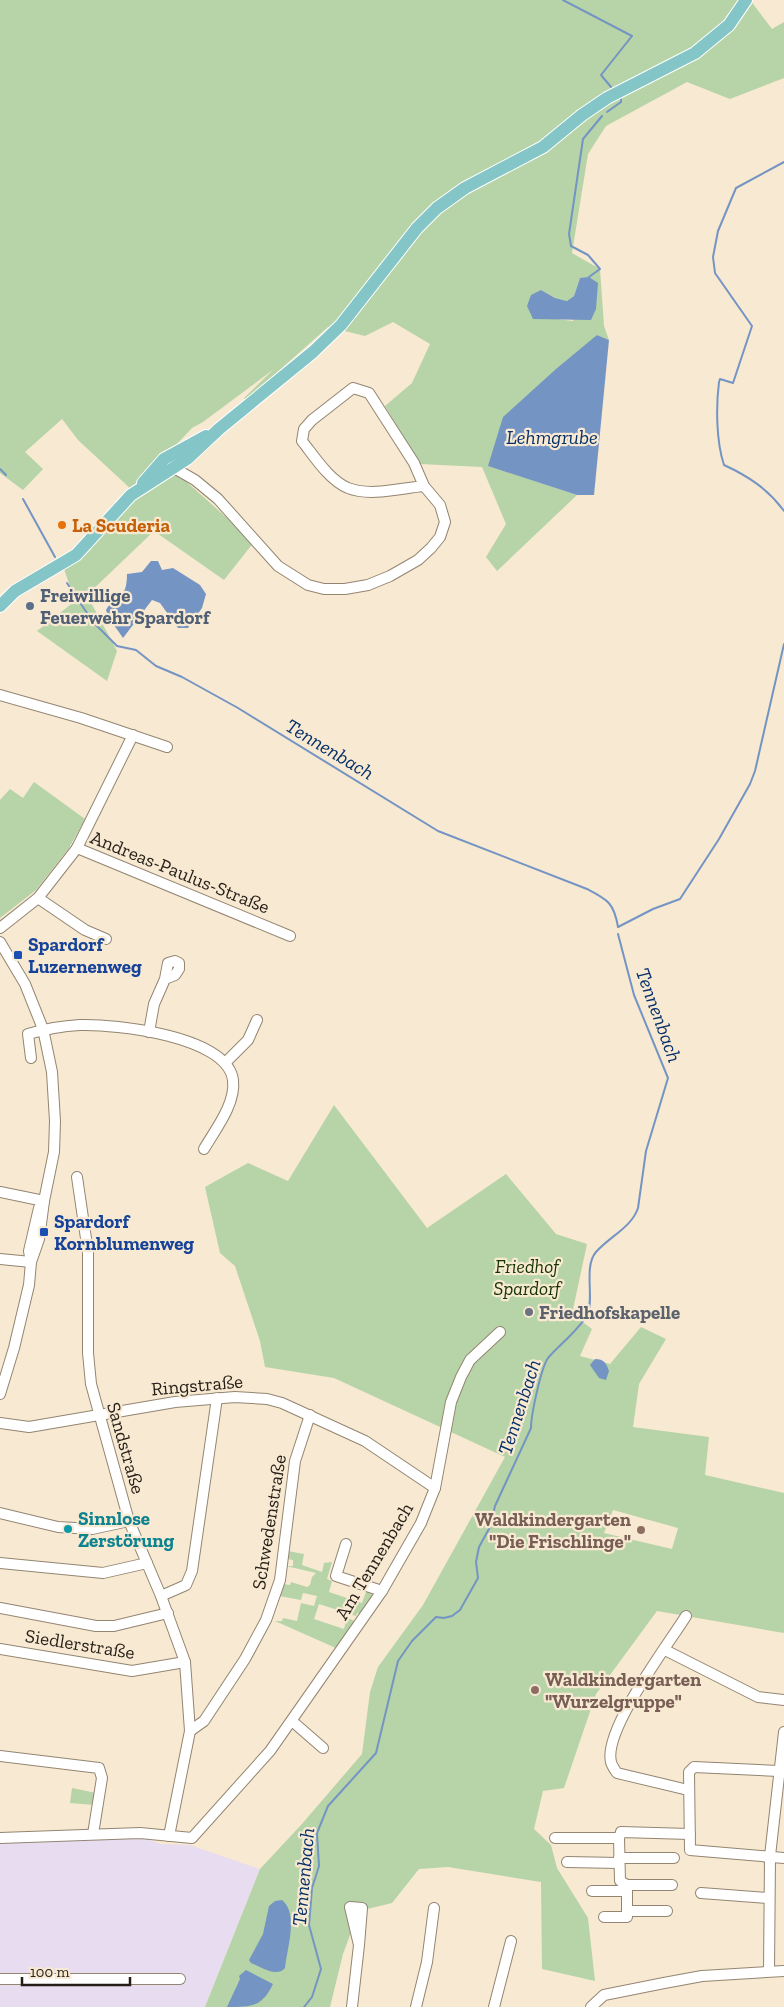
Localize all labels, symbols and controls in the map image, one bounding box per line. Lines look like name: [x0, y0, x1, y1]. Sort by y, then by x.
water label: Lehmgrube: [506, 425, 598, 449]
place label: La Scuderia: [72, 514, 170, 537]
marker: La Scuderia: [56, 519, 68, 531]
place label: Freiwillige Feuerwehr Spardorf: [40, 584, 212, 629]
marker: Freiwillige Feuerwehr Spardorf: [24, 600, 36, 612]
water label: Tennenbach: [281, 713, 379, 785]
street label: Andreas-Paulus-Straße: [87, 826, 273, 918]
place label: Spardorf Luzernenweg: [28, 933, 142, 978]
marker: Spardorf Luzernenweg: [12, 949, 24, 961]
water label: Tennenbach: [631, 964, 687, 1066]
place label: Spardorf Kornblumenweg: [54, 1210, 194, 1255]
marker: Spardorf Kornblumenweg: [38, 1226, 50, 1238]
park label: Friedhof Spardorf: [494, 1255, 563, 1300]
place label: Friedhofskapelle: [539, 1301, 680, 1324]
marker: Friedhofskapelle: [523, 1306, 535, 1318]
water label: Tennenbach: [492, 1356, 546, 1458]
street label: Ringstraße: [150, 1370, 244, 1400]
street label: Sandstraße: [102, 1399, 150, 1497]
street label: Schwedenstraße: [247, 1453, 291, 1591]
street label: Am Tennenbach: [330, 1498, 418, 1624]
place label: Sinnlose Zerstörung: [78, 1507, 175, 1552]
place label: Waldkindergarten "Die Frischlinge": [475, 1508, 632, 1553]
marker: Sinnlose Zerstörung: [62, 1523, 74, 1535]
marker: Waldkindergarten "Die Frischlinge": [635, 1524, 647, 1536]
street label: Siedlerstraße: [24, 1624, 136, 1664]
place label: Waldkindergarten "Wurzelgruppe": [545, 1668, 702, 1713]
marker: Waldkindergarten "Wurzelgruppe": [529, 1684, 541, 1696]
water label: Tennenbach: [287, 1827, 319, 1927]
scale bar: [22, 1954, 130, 1986]
text: 100 m: [30, 1963, 69, 1981]

